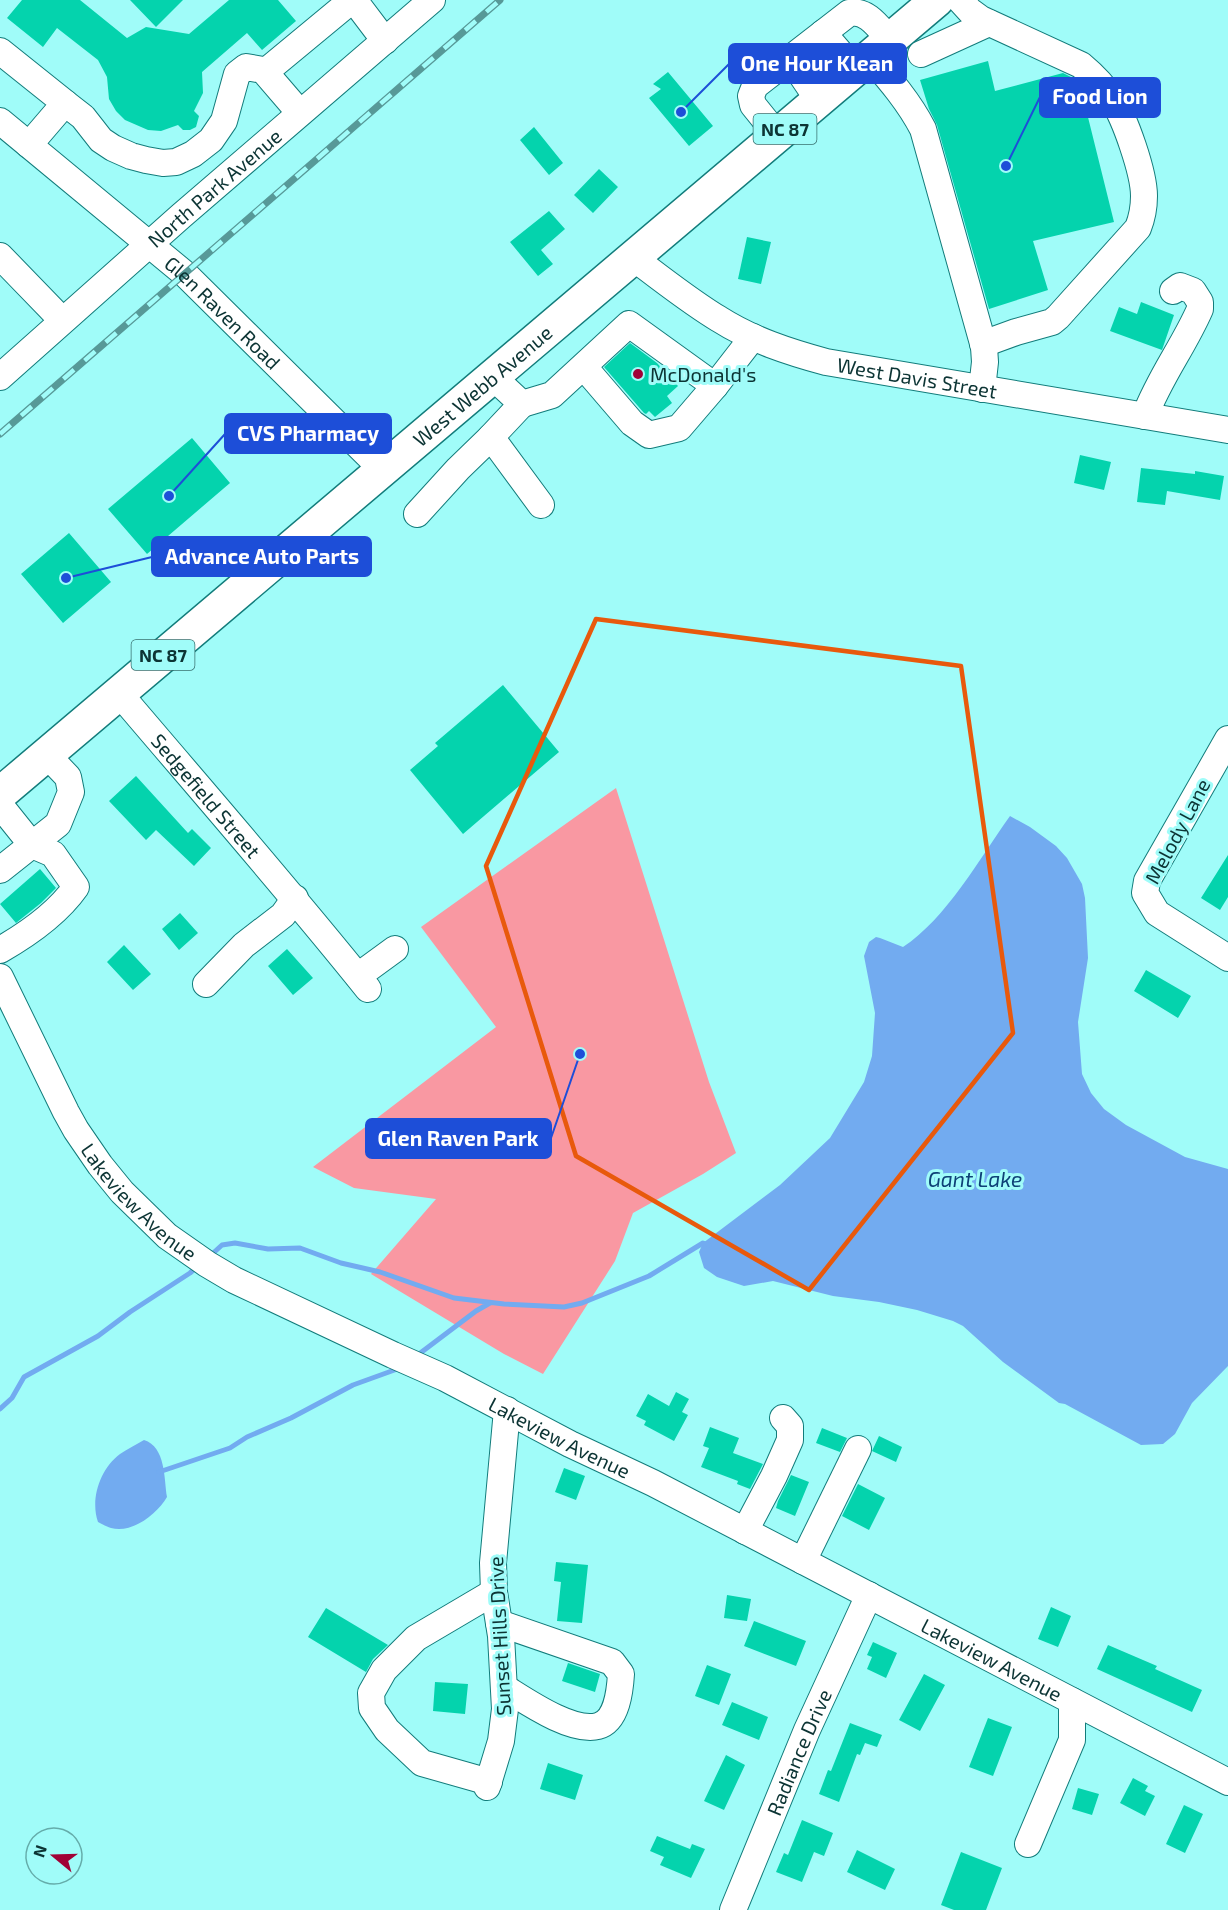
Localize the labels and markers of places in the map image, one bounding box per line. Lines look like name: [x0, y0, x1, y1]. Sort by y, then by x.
callout: One Hour Klean: [729, 44, 906, 83]
callout: Food Lion: [1040, 78, 1160, 117]
place label: McDonald's: [650, 362, 756, 386]
marker: McDonald's: [631, 367, 645, 381]
callout: CVS Pharmacy: [225, 414, 391, 453]
callout: Advance Auto Parts: [152, 537, 371, 576]
callout: Glen Raven Park: [366, 1119, 551, 1158]

